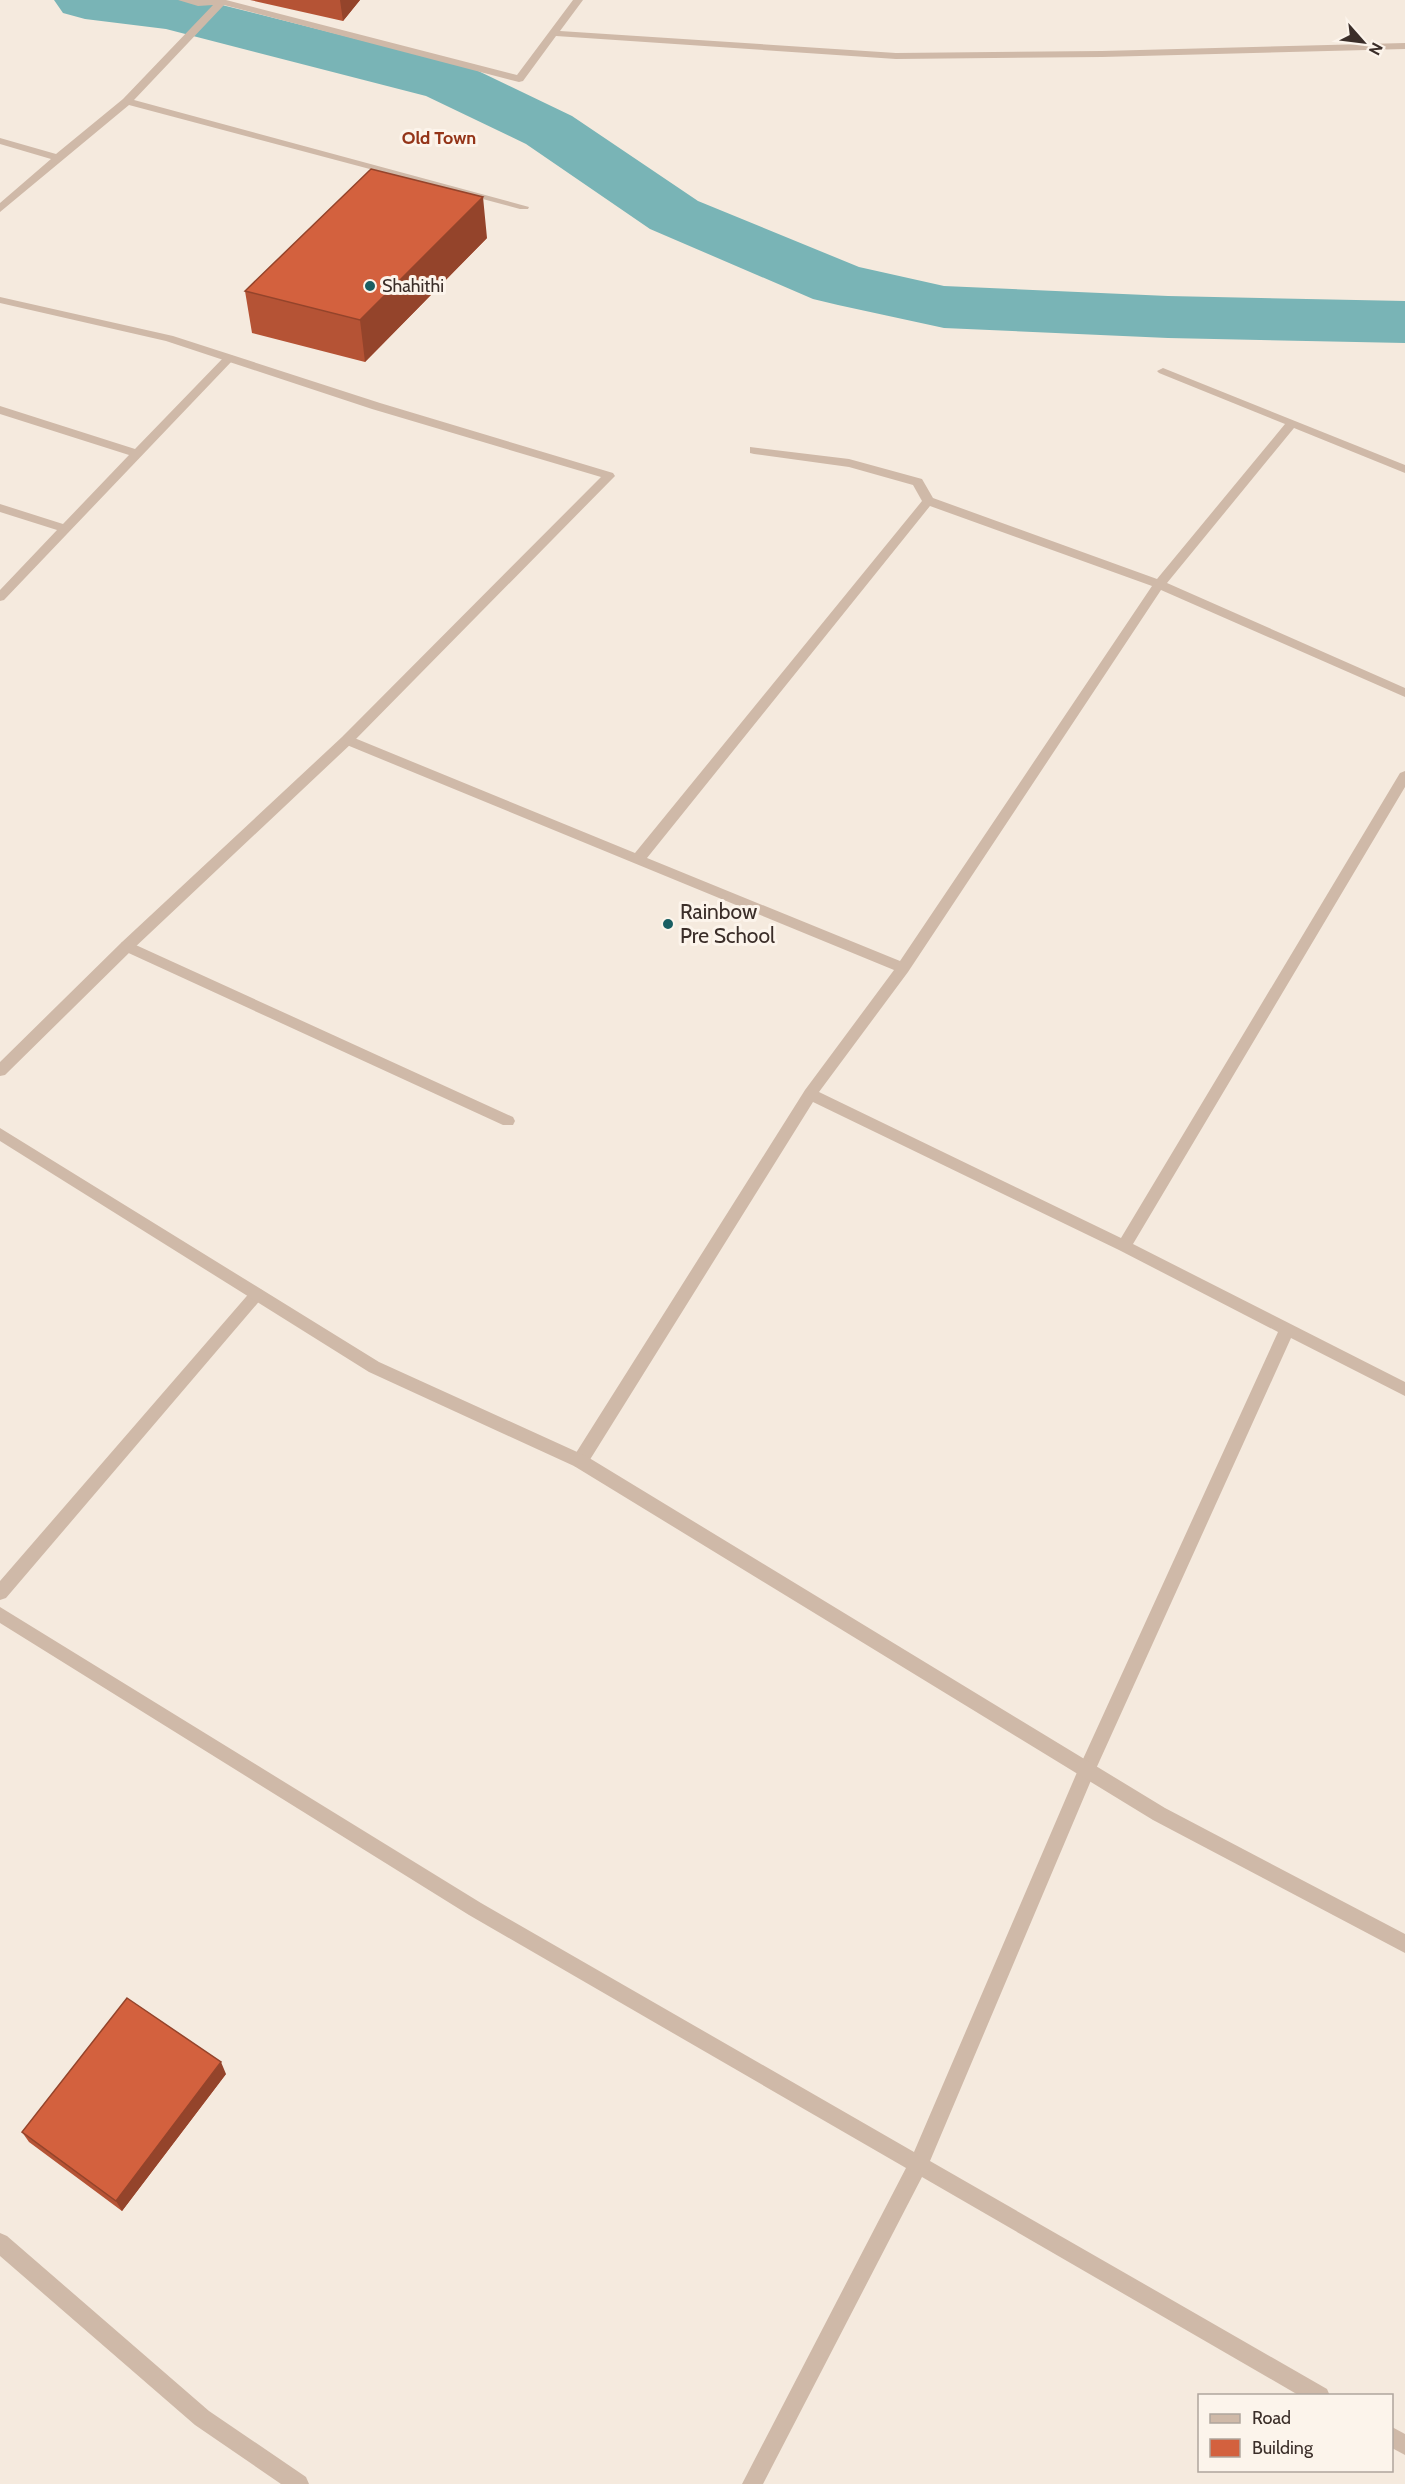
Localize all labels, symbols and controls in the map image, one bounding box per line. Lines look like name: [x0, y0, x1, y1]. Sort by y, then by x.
north arrow: [1333, 12, 1393, 72]
text: N: [1365, 39, 1387, 58]
district label: Old Town: [402, 127, 476, 149]
place label: Shahithi: [382, 275, 444, 297]
marker: Shahithi: [363, 279, 377, 293]
place label: Rainbow Pre School: [680, 899, 775, 948]
marker: Rainbow Pre School: [661, 917, 675, 931]
legend: [1198, 2394, 1393, 2472]
text: Road: [1252, 2407, 1291, 2429]
text: Building: [1252, 2437, 1314, 2459]

